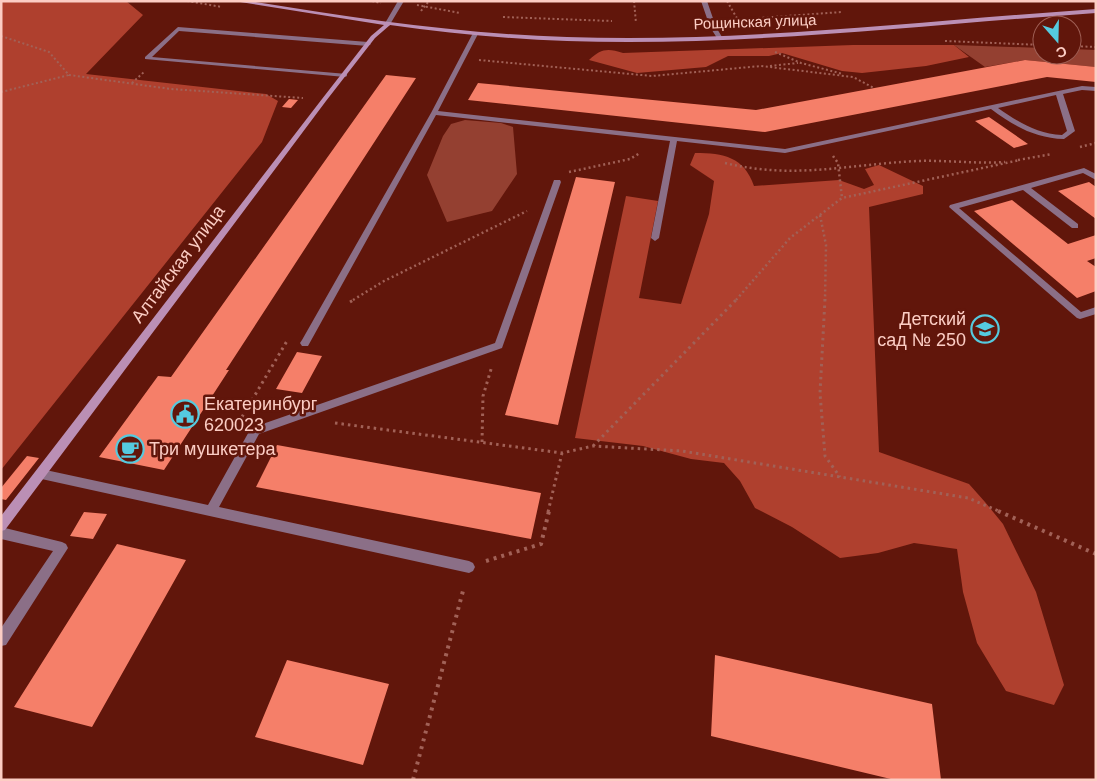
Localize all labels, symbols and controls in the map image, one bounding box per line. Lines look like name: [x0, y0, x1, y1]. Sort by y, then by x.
street label: Рощинская улица: [693, 11, 817, 32]
north arrow: [1032, 15, 1082, 65]
text: С: [1054, 43, 1069, 61]
street label: Алтайская улица: [127, 200, 229, 327]
place label: Детский сад № 250: [877, 309, 966, 350]
school or university icon: Детский сад № 250: [970, 314, 1000, 344]
place label: Екатеринбург 620023: [204, 394, 318, 435]
public building icon: Екатеринбург 620023: [170, 399, 200, 429]
cafe icon: Три мушкетера: [115, 434, 145, 464]
place label: Три мушкетера: [149, 439, 277, 459]

